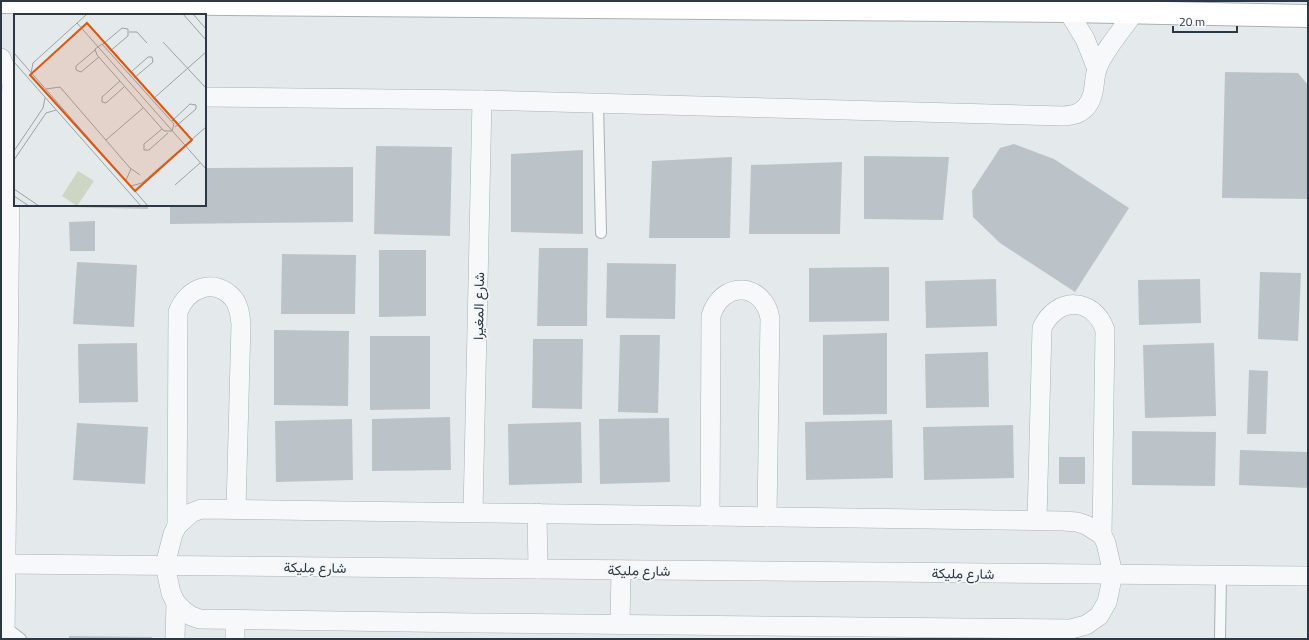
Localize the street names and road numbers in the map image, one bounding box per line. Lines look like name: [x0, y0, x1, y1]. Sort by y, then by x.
street label: شارع المغيرا: [467, 272, 490, 340]
street label: شارع مِليكة: [283, 556, 347, 579]
street label: شارع مِليكة: [607, 559, 671, 582]
street label: شارع مِليكة: [931, 562, 995, 585]

